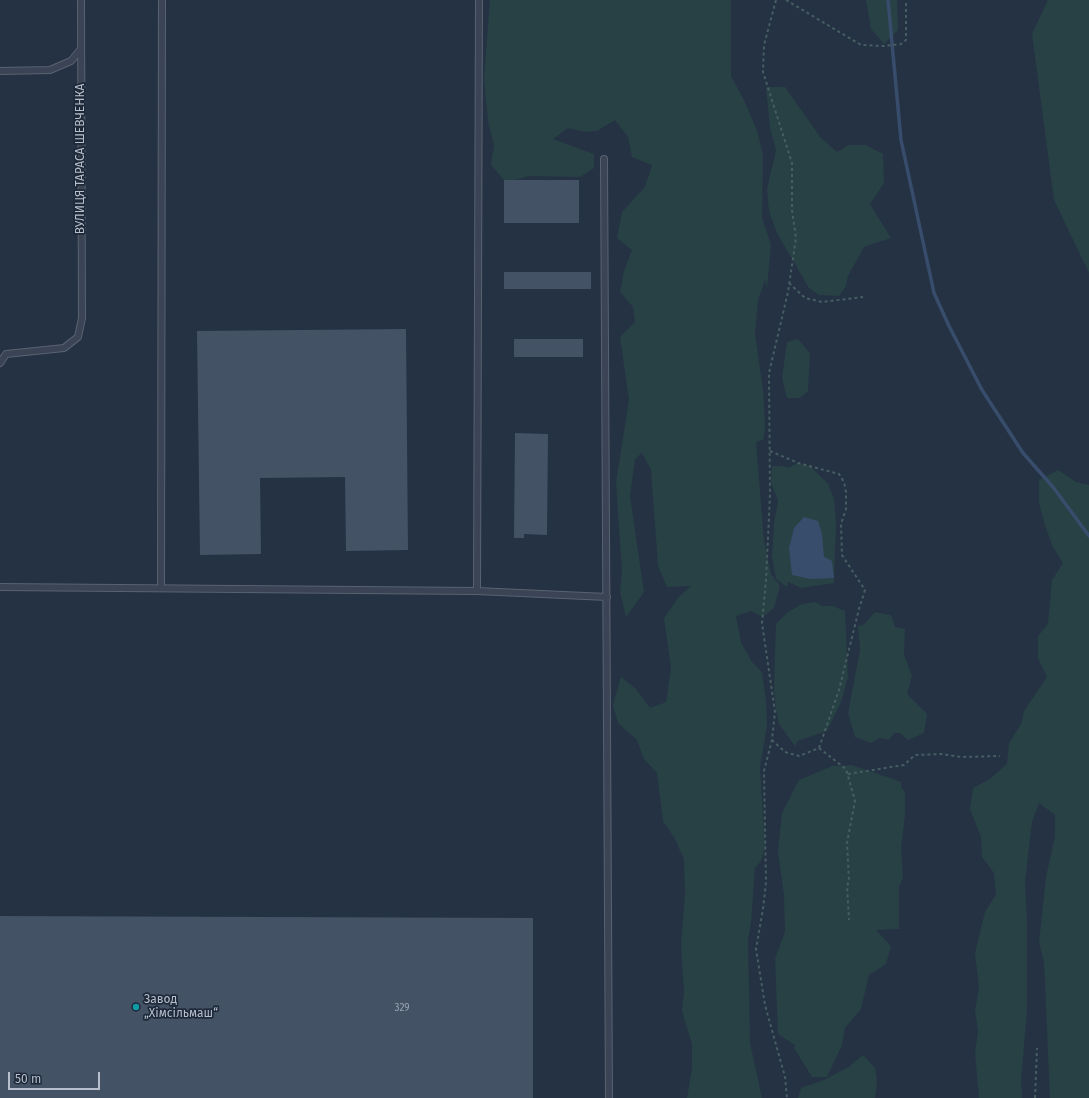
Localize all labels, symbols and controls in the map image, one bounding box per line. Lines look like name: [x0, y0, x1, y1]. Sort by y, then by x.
street label: ВУЛИЦЯ ТАРАСА ШЕВЧЕНКА: [74, 84, 88, 234]
place label: Завод „Хімсільмаш“: [144, 993, 218, 1021]
marker: Завод „Хімсільмаш“: [131, 1002, 141, 1012]
house number: 329: [395, 1002, 409, 1014]
scale bar: [10, 1064, 102, 1090]
text: 50 m: [15, 1072, 41, 1086]

